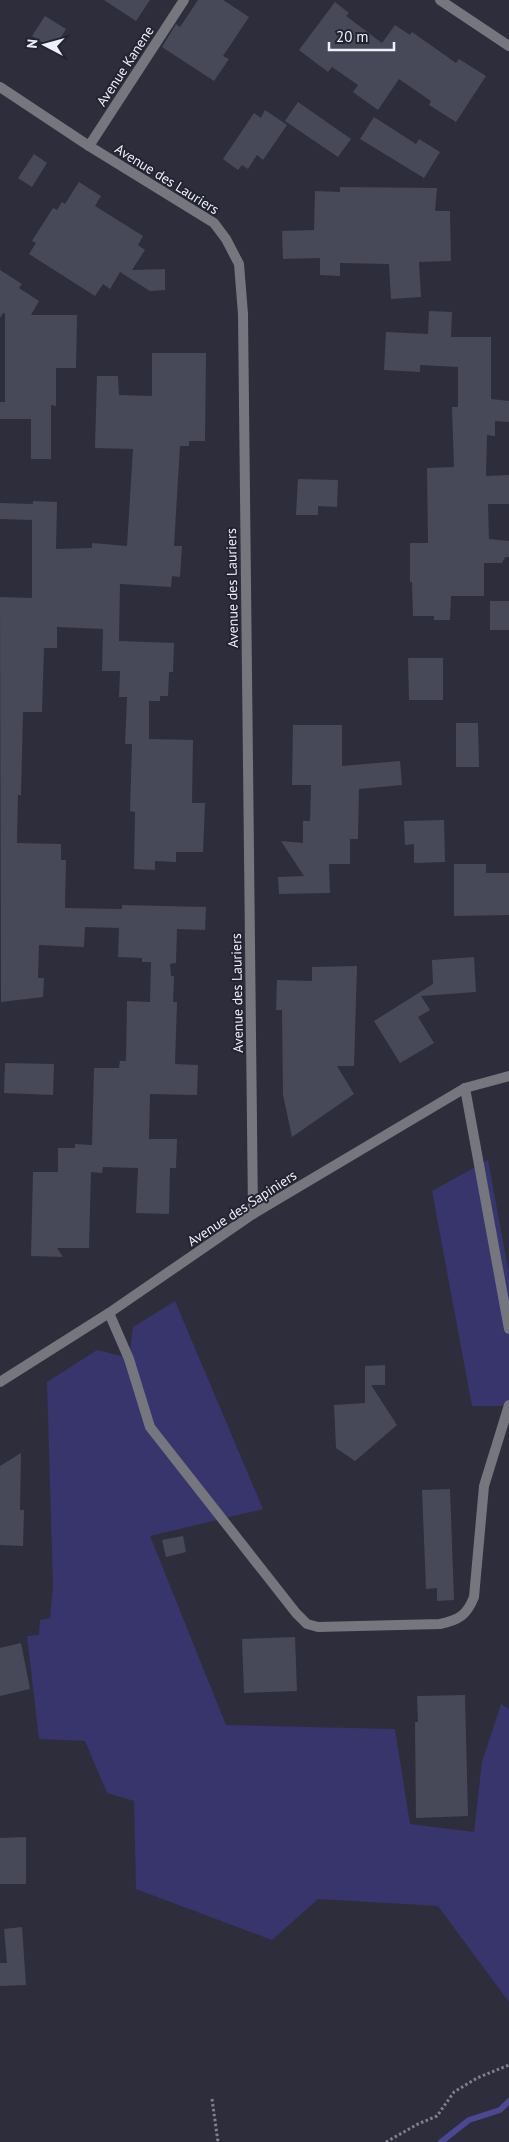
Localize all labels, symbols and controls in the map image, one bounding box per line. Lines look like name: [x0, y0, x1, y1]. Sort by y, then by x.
north arrow: [20, 20, 70, 70]
scale bar: [329, 20, 394, 52]
street label: Avenue Kanene: [92, 22, 158, 110]
text: 20 m: [336, 27, 369, 46]
text: N: [23, 38, 42, 49]
street label: Avenue des Lauriers: [112, 140, 223, 218]
street label: Avenue des Lauriers: [222, 528, 242, 648]
street label: Avenue des Lauriers: [227, 933, 247, 1053]
street label: Avenue des Sapiniers: [184, 1166, 300, 1250]

